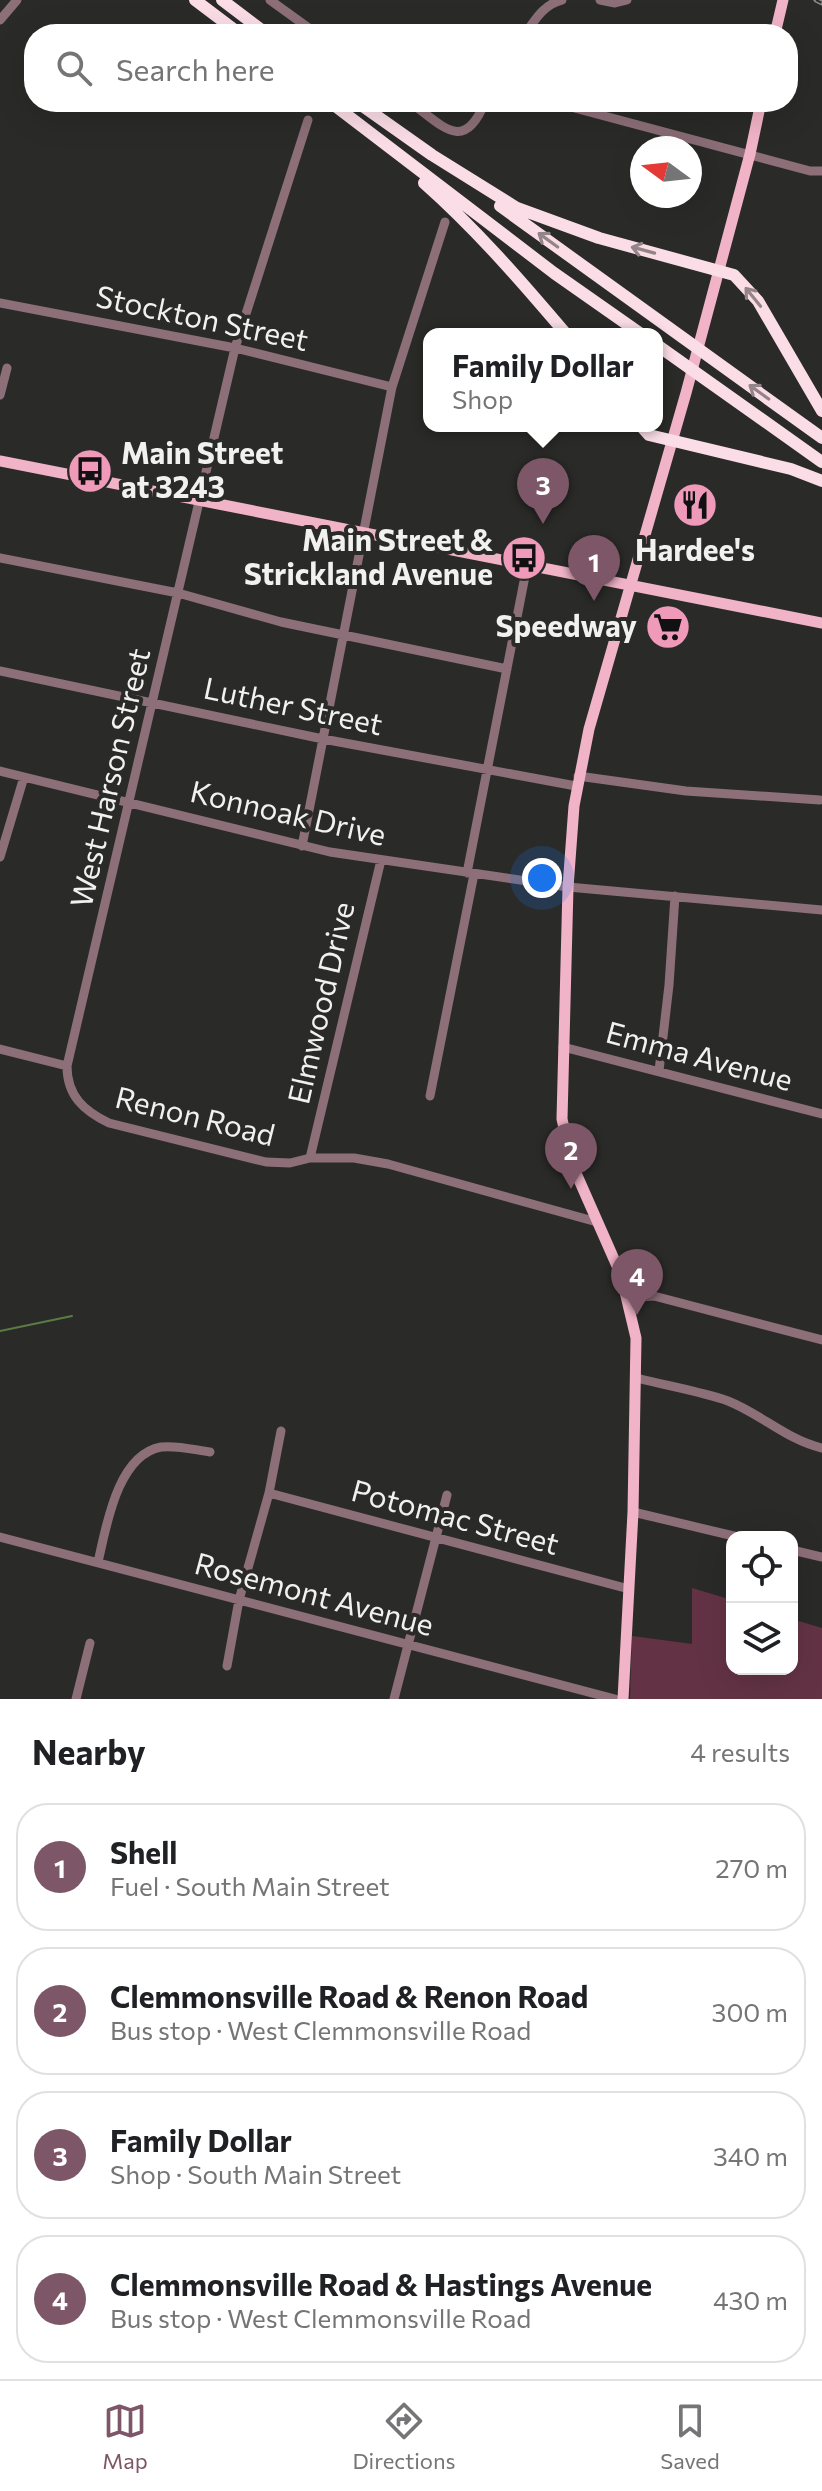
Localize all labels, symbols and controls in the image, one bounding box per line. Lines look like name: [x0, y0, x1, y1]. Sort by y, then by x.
search box: [24, 24, 798, 112]
icon: search: [52, 46, 96, 90]
text: Search here: [116, 50, 275, 87]
north arrow: [630, 136, 702, 208]
one-way arrow: [538, 232, 559, 249]
one-way arrow: [631, 242, 657, 257]
street label: Stockton Street: [93, 276, 312, 357]
one-way arrow: [744, 287, 762, 307]
popup: [423, 328, 663, 432]
text: Family Dollar: [452, 346, 634, 383]
text: Shop: [452, 383, 513, 414]
one-way arrow: [748, 384, 770, 401]
place label: Main Street at 3243: [121, 433, 283, 504]
bus stop icon: Main Street at 3243: [66, 447, 114, 495]
pin: 3: [517, 458, 569, 524]
restaurant icon: Hardee's: [671, 481, 719, 529]
place label: Main Street & Strickland Avenue: [244, 520, 493, 591]
place label: Hardee's: [635, 530, 755, 567]
bus stop icon: Main Street & Strickland Avenue: [500, 534, 548, 582]
pin: 1: [568, 535, 620, 601]
supermarket icon: Speedway: [644, 603, 692, 651]
place label: Speedway: [496, 606, 638, 643]
street label: West Harson Street: [61, 644, 156, 911]
street label: Luther Street: [201, 668, 386, 742]
street label: Konnoak Drive: [187, 771, 390, 852]
your location: [522, 858, 562, 898]
street label: Elmwood Drive: [278, 898, 361, 1107]
street label: Emma Avenue: [602, 1012, 797, 1097]
street label: Renon Road: [112, 1077, 279, 1152]
pin: 2: [545, 1123, 597, 1189]
pin: 4: [611, 1249, 663, 1315]
street label: Potomac Street: [348, 1470, 563, 1561]
map controls: [726, 1531, 798, 1675]
button: locate: [726, 1531, 798, 1603]
street label: Rosemont Avenue: [191, 1543, 438, 1642]
button: layers: [726, 1603, 798, 1675]
text: Nearby: [32, 1730, 146, 1772]
text: 4 results: [690, 1736, 790, 1767]
text: Shell: [110, 1833, 178, 1870]
text: 1: [54, 1852, 66, 1883]
text: 270 m: [715, 1852, 788, 1883]
text: Fuel · South Main Street: [110, 1870, 390, 1901]
text: Clemmonsville Road & Renon Road: [110, 1977, 588, 2014]
text: 2: [53, 1996, 67, 2027]
text: 300 m: [712, 1996, 788, 2027]
text: Bus stop · West Clemmonsville Road: [110, 2014, 531, 2045]
text: Family Dollar: [110, 2121, 292, 2158]
text: 3: [52, 2140, 68, 2171]
text: 340 m: [713, 2140, 788, 2171]
text: Shop · South Main Street: [110, 2158, 401, 2189]
text: Clemmonsville Road & Hastings Avenue: [110, 2265, 652, 2302]
text: 4: [52, 2284, 68, 2315]
text: 430 m: [713, 2284, 788, 2315]
text: Bus stop · West Clemmonsville Road: [110, 2302, 531, 2333]
tab: Map: [102, 2399, 148, 2474]
tab: Directions: [352, 2399, 456, 2474]
tab: Saved: [660, 2399, 720, 2474]

